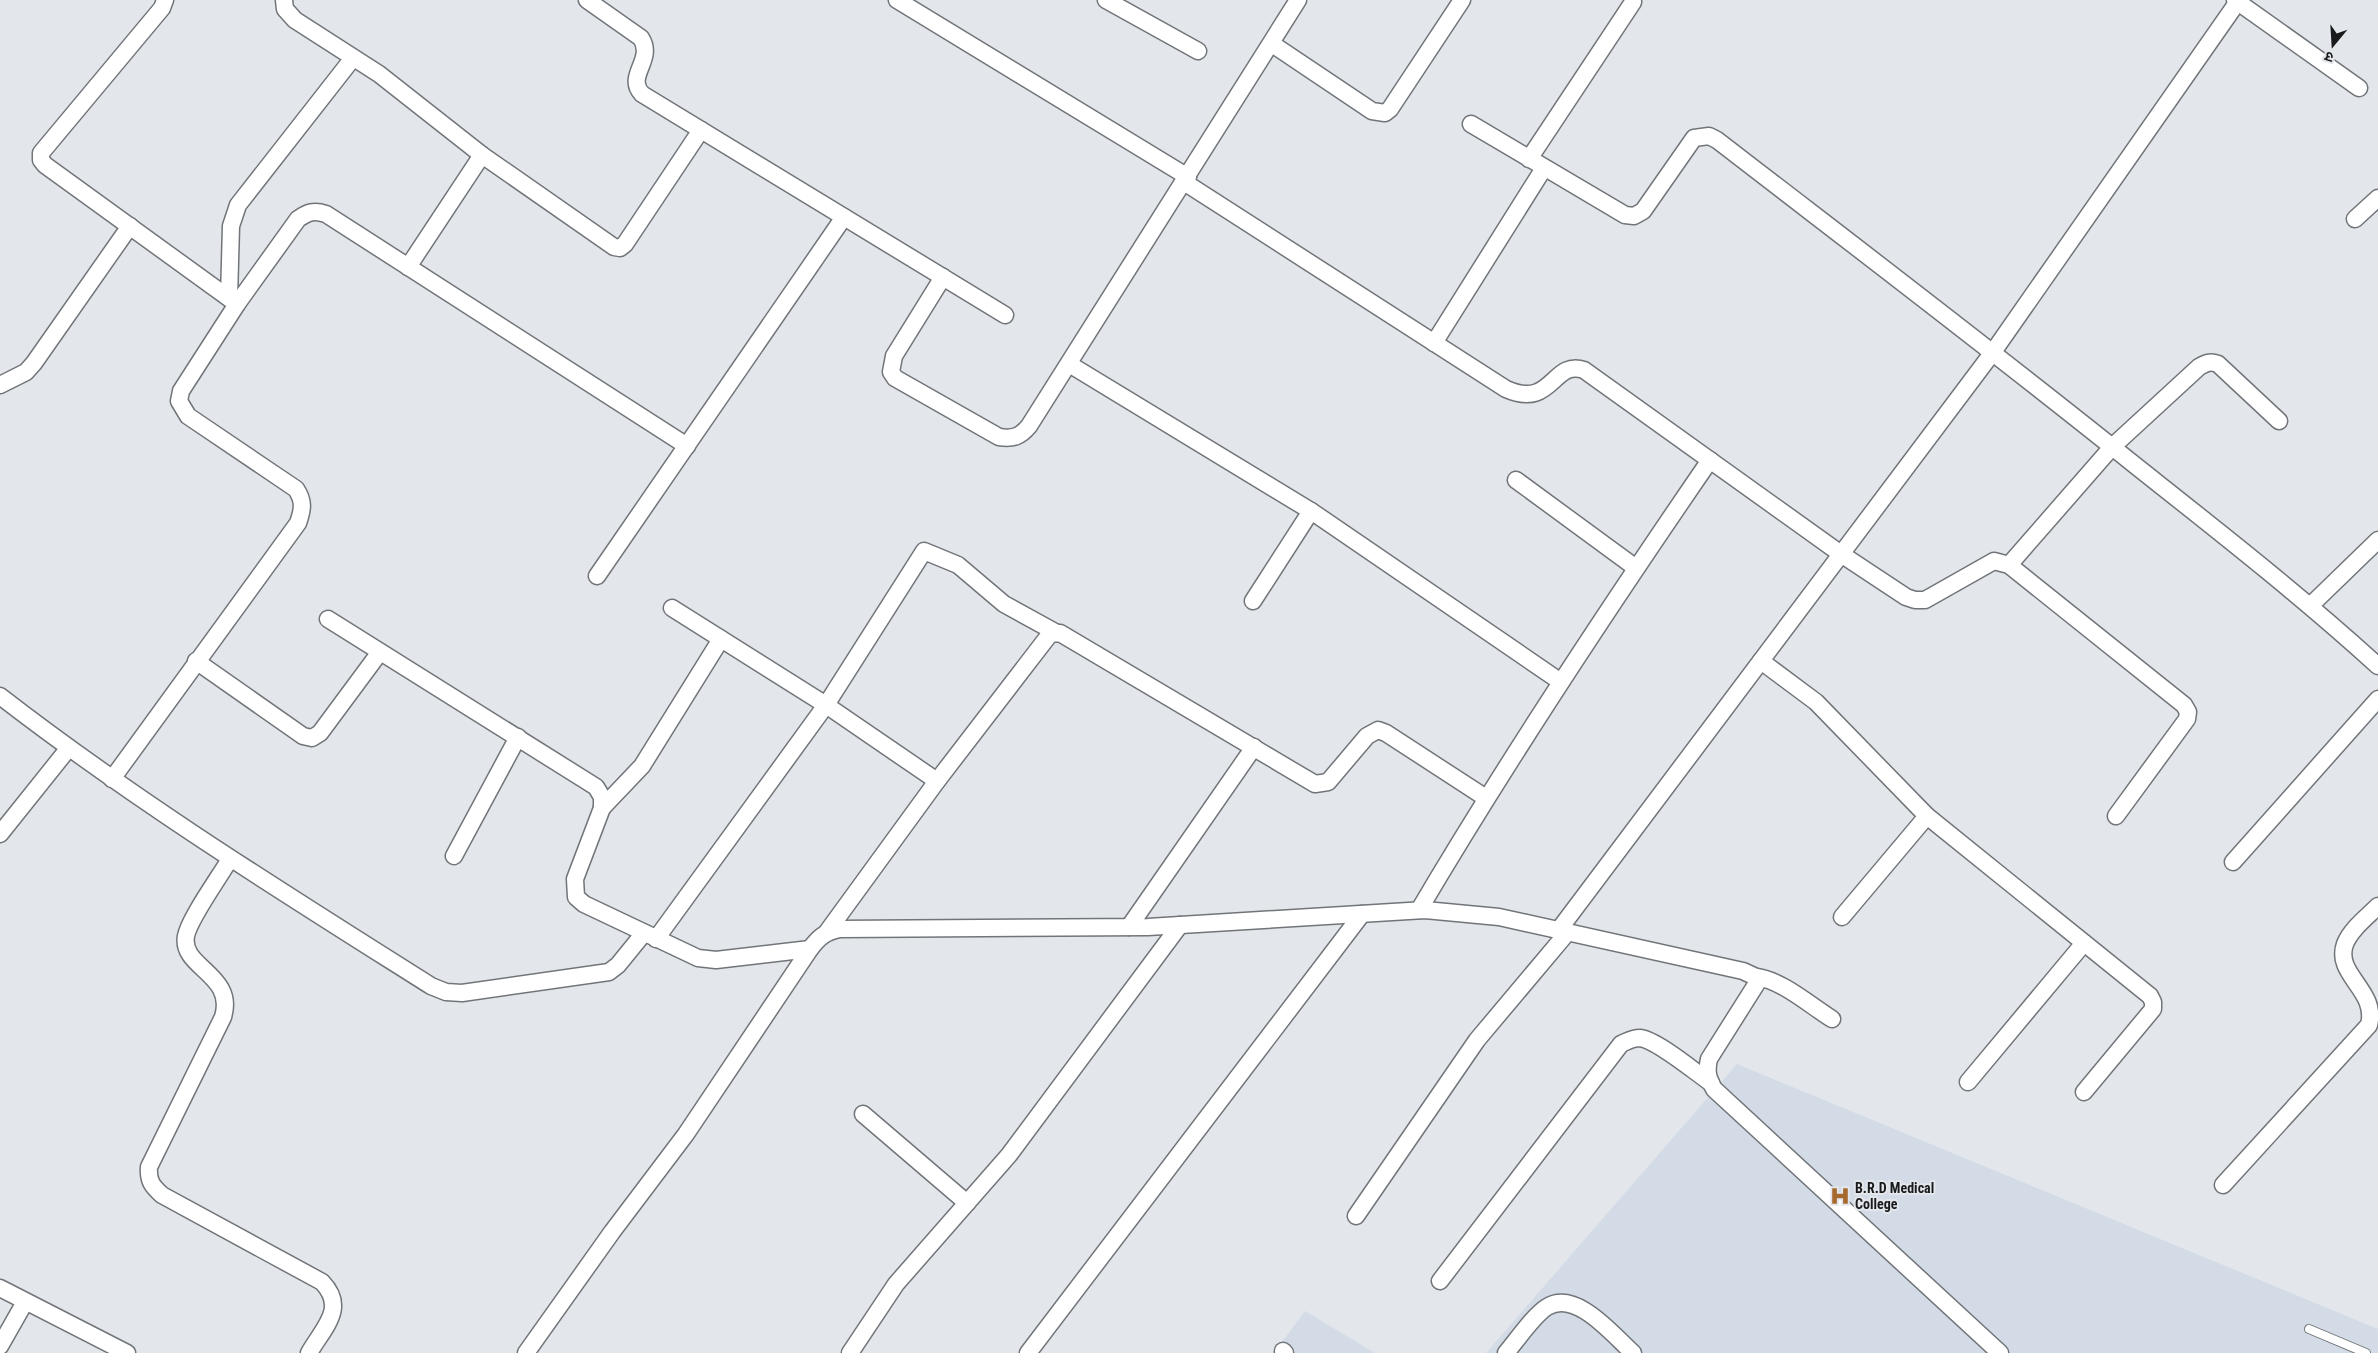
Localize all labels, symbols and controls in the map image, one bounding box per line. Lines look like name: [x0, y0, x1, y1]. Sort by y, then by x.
north arrow: [2308, 20, 2358, 70]
text: उ: [2322, 48, 2335, 66]
place label: B.R.D Medical College: [1855, 1180, 1934, 1212]
hospital icon: B.R.D Medical College: [1829, 1185, 1851, 1207]

